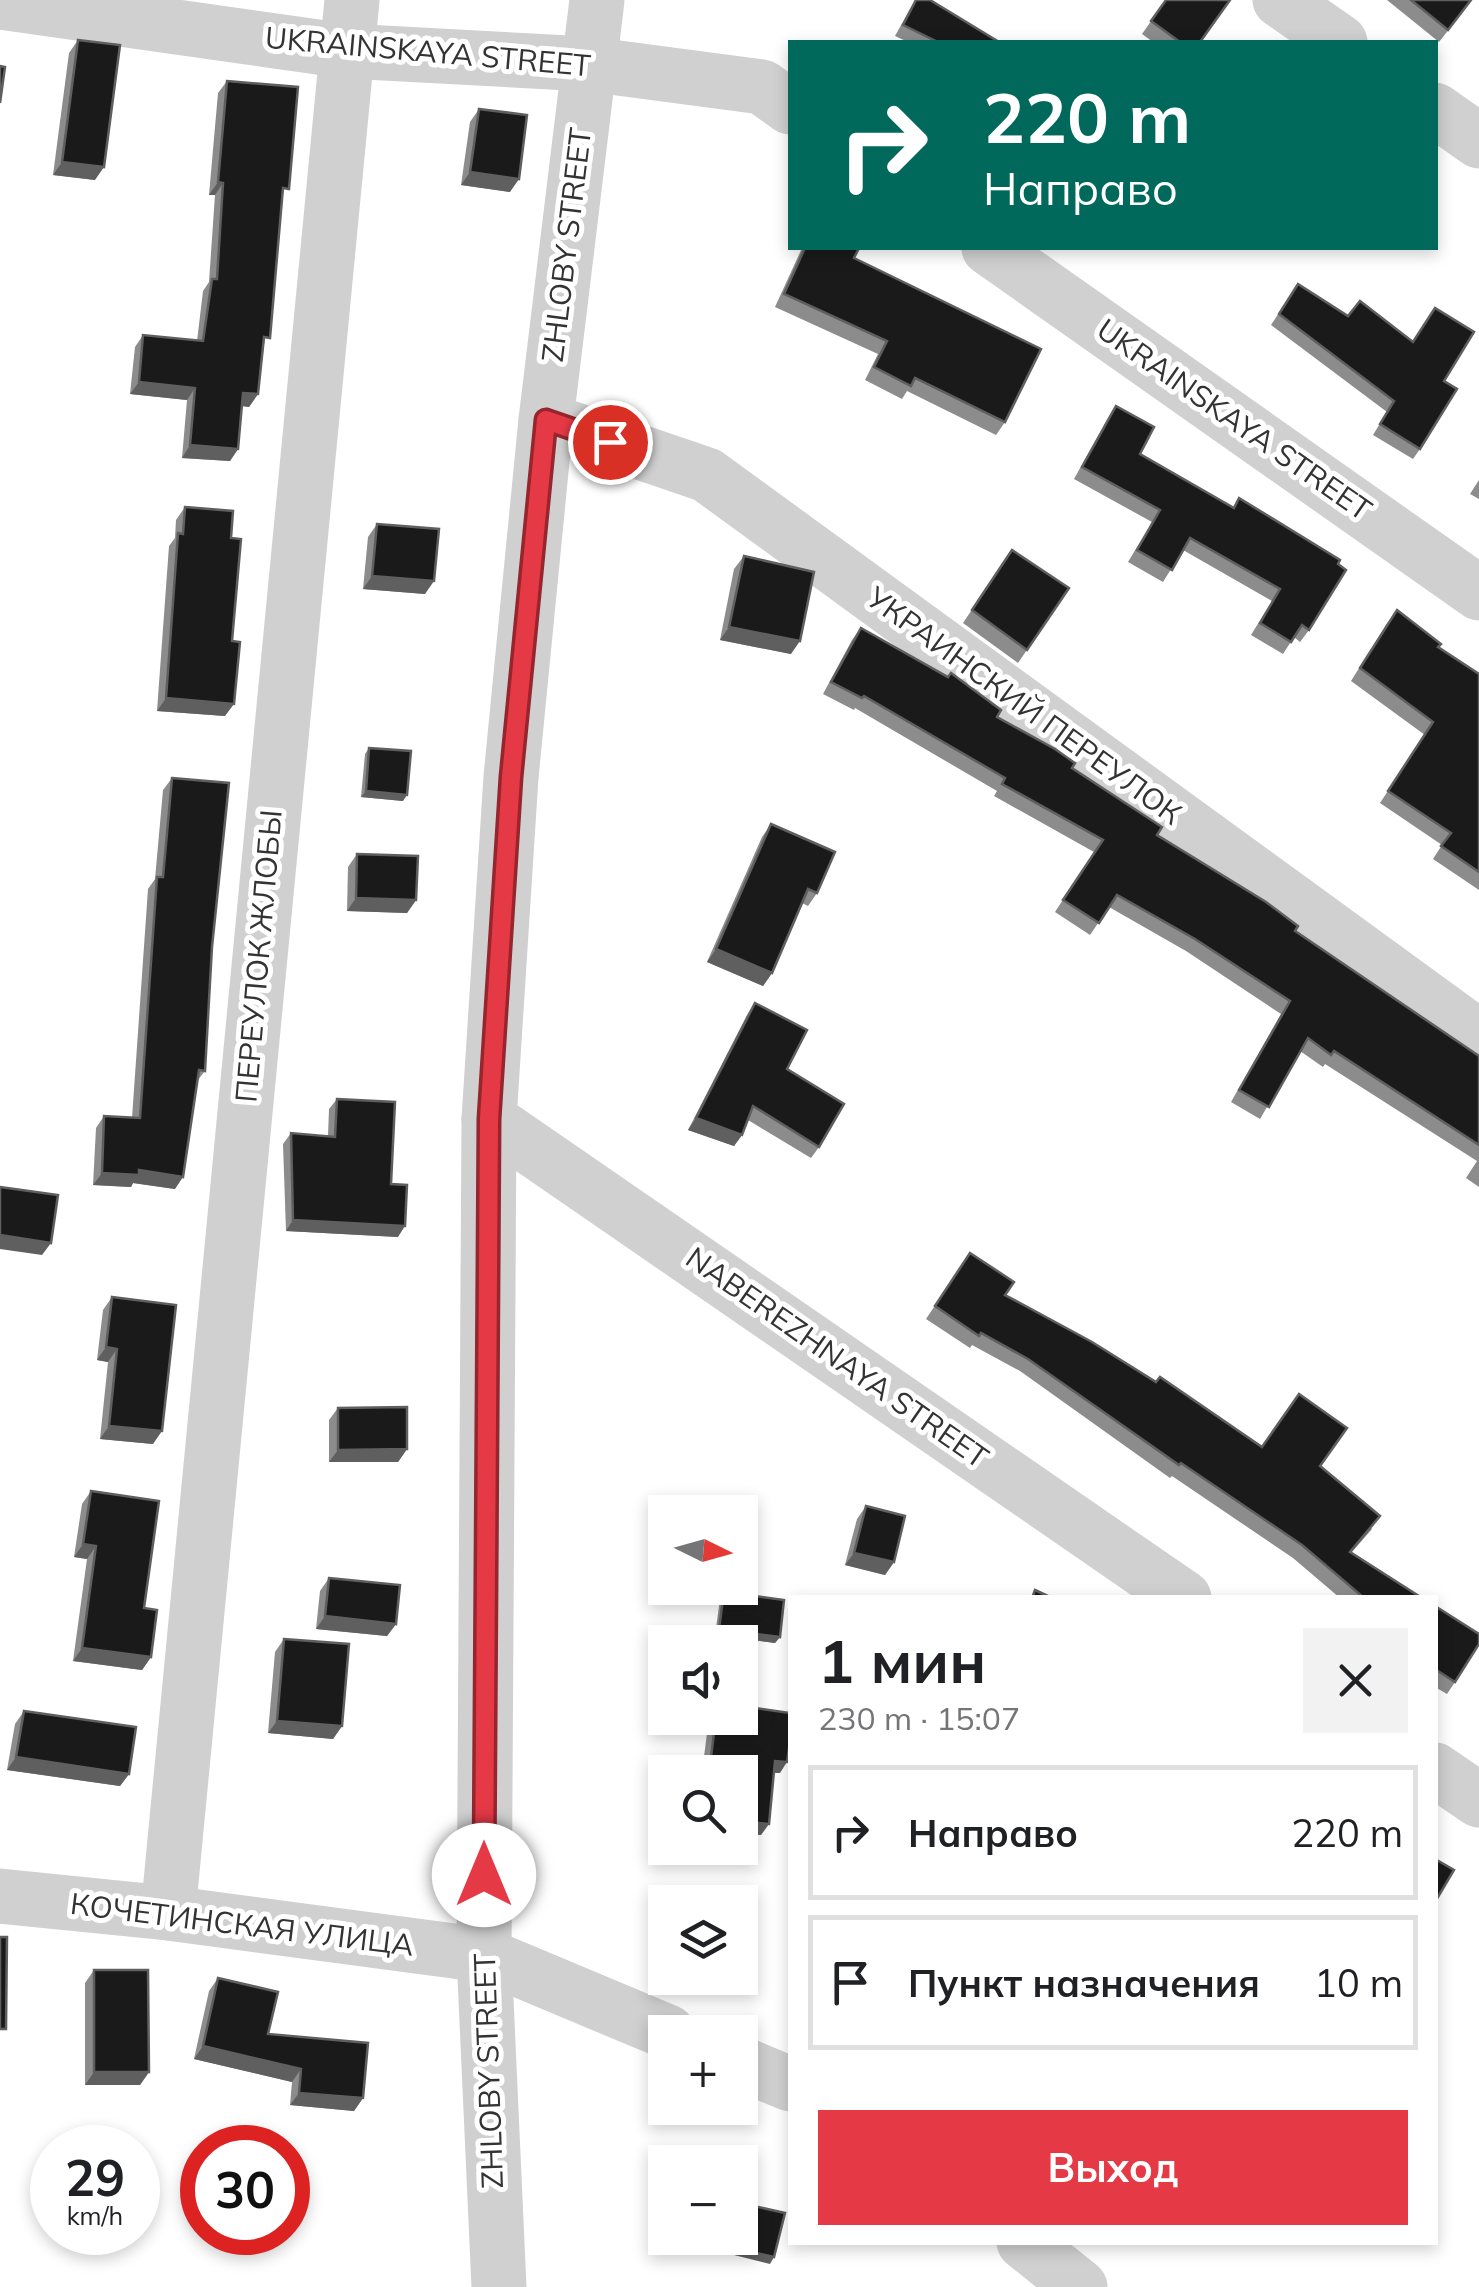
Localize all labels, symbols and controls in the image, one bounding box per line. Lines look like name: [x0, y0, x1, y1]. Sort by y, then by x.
street label: UKRAINSKAYA STREET: [264, 18, 593, 84]
text: 220 m: [983, 73, 1191, 161]
icon: right: [818, 80, 948, 210]
street label: ZHLOBY STREET: [533, 126, 599, 364]
text: Направо: [983, 160, 1178, 216]
street label: UKRAINSKAYA STREET: [1090, 310, 1379, 528]
pin: [568, 400, 653, 485]
icon: arrive: [583, 415, 638, 470]
street label: УКРАИНСКИЙ ПЕРЕУЛОК: [859, 577, 1190, 833]
street label: ПЕРЕУЛОК ЖЛОБЫ: [226, 808, 290, 1104]
street label: NABEREZHNAYA STREET: [679, 1238, 996, 1476]
north arrow: [648, 1495, 758, 1605]
map controls: [648, 1495, 758, 2255]
text: 1 мин: [818, 1623, 986, 1698]
button: sound: [648, 1625, 758, 1735]
button: close: [1303, 1628, 1408, 1733]
text: 230 m · 15:07: [818, 1698, 1020, 1738]
button: search: [648, 1755, 758, 1865]
icon: right: [823, 1805, 878, 1860]
text: Направо: [908, 1809, 1078, 1857]
text: 220 m: [1291, 1809, 1403, 1857]
position arrow: [432, 1823, 536, 1927]
street label: КОЧЕТИНСКАЯ УЛИЦА: [68, 1884, 416, 1964]
button: layers: [648, 1885, 758, 1995]
street label: ZHLOBY STREET: [465, 1953, 511, 2189]
icon: arrive: [823, 1955, 878, 2010]
text: Пункт назначения: [908, 1959, 1260, 2007]
text: 10 m: [1314, 1959, 1403, 2007]
button: +: [648, 2015, 758, 2125]
button: Выход: [818, 2110, 1408, 2225]
speed limit sign: 30: [180, 2125, 310, 2255]
button: −: [648, 2145, 758, 2255]
text: 29: [65, 2146, 125, 2209]
text: km/h: [67, 2200, 123, 2231]

